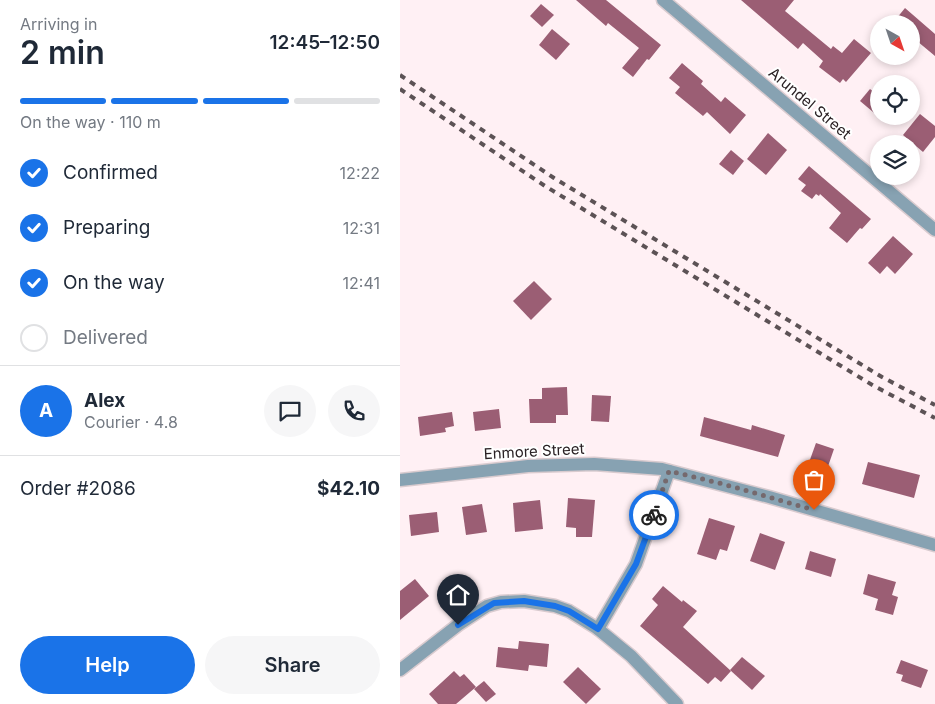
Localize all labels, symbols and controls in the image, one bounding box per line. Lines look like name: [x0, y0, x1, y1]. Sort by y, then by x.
text: Arriving in: [20, 14, 97, 34]
north arrow: [870, 15, 920, 65]
map controls: [870, 15, 920, 185]
text: 12:45–12:50: [270, 31, 380, 54]
text: 2 min: [20, 33, 105, 72]
street label: Arundel Street: [765, 63, 855, 143]
button: locate: [870, 75, 920, 125]
text: On the way · 110 m: [20, 112, 161, 132]
button: layers: [870, 135, 920, 185]
icon: check: [20, 159, 48, 187]
text: Confirmed: [63, 161, 158, 184]
text: 12:22: [340, 163, 380, 183]
icon: check: [20, 214, 48, 242]
text: Preparing: [63, 216, 150, 239]
text: 12:31: [343, 218, 380, 238]
icon: check: [20, 269, 48, 297]
text: On the way: [63, 271, 165, 294]
text: 12:41: [343, 273, 380, 293]
text: Delivered: [63, 326, 148, 349]
button: chat: [264, 385, 316, 437]
button: phone: [328, 385, 380, 437]
text: Alex: [84, 389, 125, 412]
text: A: [39, 399, 53, 422]
text: Courier · 4.8: [84, 412, 178, 432]
street label: Enmore Street: [483, 439, 585, 463]
pin: [793, 459, 835, 510]
icon: bag: [800, 466, 828, 494]
text: Order #2086: [20, 477, 136, 500]
text: $42.10: [317, 477, 380, 500]
courier: [629, 490, 679, 540]
icon: bike: [640, 501, 668, 529]
pin: [437, 574, 479, 625]
icon: home: [444, 581, 472, 609]
button: Help: [20, 636, 195, 694]
button: Share: [205, 636, 380, 694]

